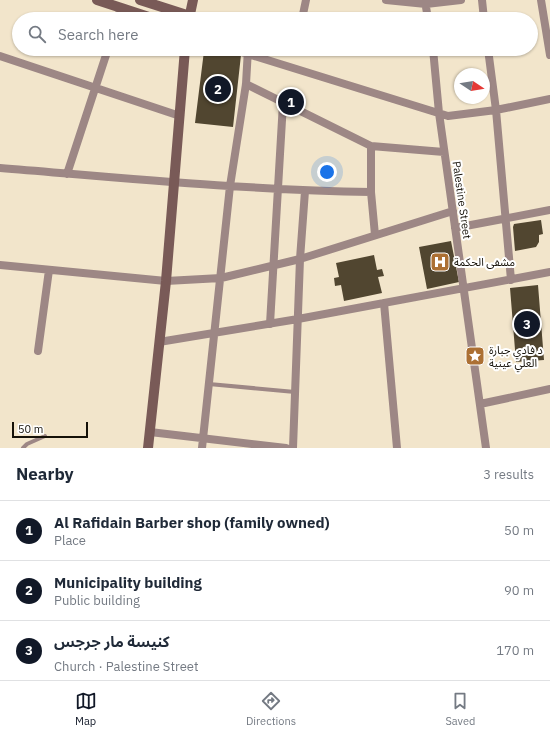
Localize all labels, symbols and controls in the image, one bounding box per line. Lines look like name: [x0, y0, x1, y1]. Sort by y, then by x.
search box: [12, 12, 538, 56]
icon: search: [26, 23, 48, 45]
text: Search here: [58, 25, 138, 44]
north arrow: [454, 68, 490, 104]
pin: 2: [205, 74, 231, 104]
pin: 1: [278, 87, 304, 117]
street label: Palestine Street: [450, 160, 474, 240]
your location: [317, 162, 337, 182]
hospital icon: مشفى الحكمة: [429, 251, 451, 273]
place label: مشفى الحكمة: [454, 255, 515, 269]
pin: 3: [514, 309, 540, 339]
place label: د فادي جبارة العلي عينية: [489, 343, 543, 373]
place icon: د فادي جبارة العلي عينية: [464, 345, 486, 367]
scale bar: [12, 420, 88, 439]
text: 50 m: [18, 422, 43, 436]
text: Nearby: [16, 463, 74, 485]
text: 3 results: [483, 466, 534, 483]
text: Al Rafidain Barber shop (family owned): [54, 513, 330, 532]
text: 1: [25, 522, 33, 539]
text: 50 m: [504, 522, 534, 539]
text: Place: [54, 532, 86, 549]
text: Municipality building: [54, 573, 202, 592]
text: 2: [25, 582, 33, 599]
text: 90 m: [504, 582, 534, 599]
text: Public building: [54, 592, 140, 609]
text: كنيسة مار جرجس: [54, 632, 170, 651]
text: 3: [25, 642, 33, 659]
text: 170 m: [496, 642, 534, 659]
text: Church · Palestine Street: [54, 658, 199, 675]
tab: Map: [75, 690, 97, 728]
tab: Directions: [246, 690, 296, 728]
tab: Saved: [445, 690, 475, 728]

